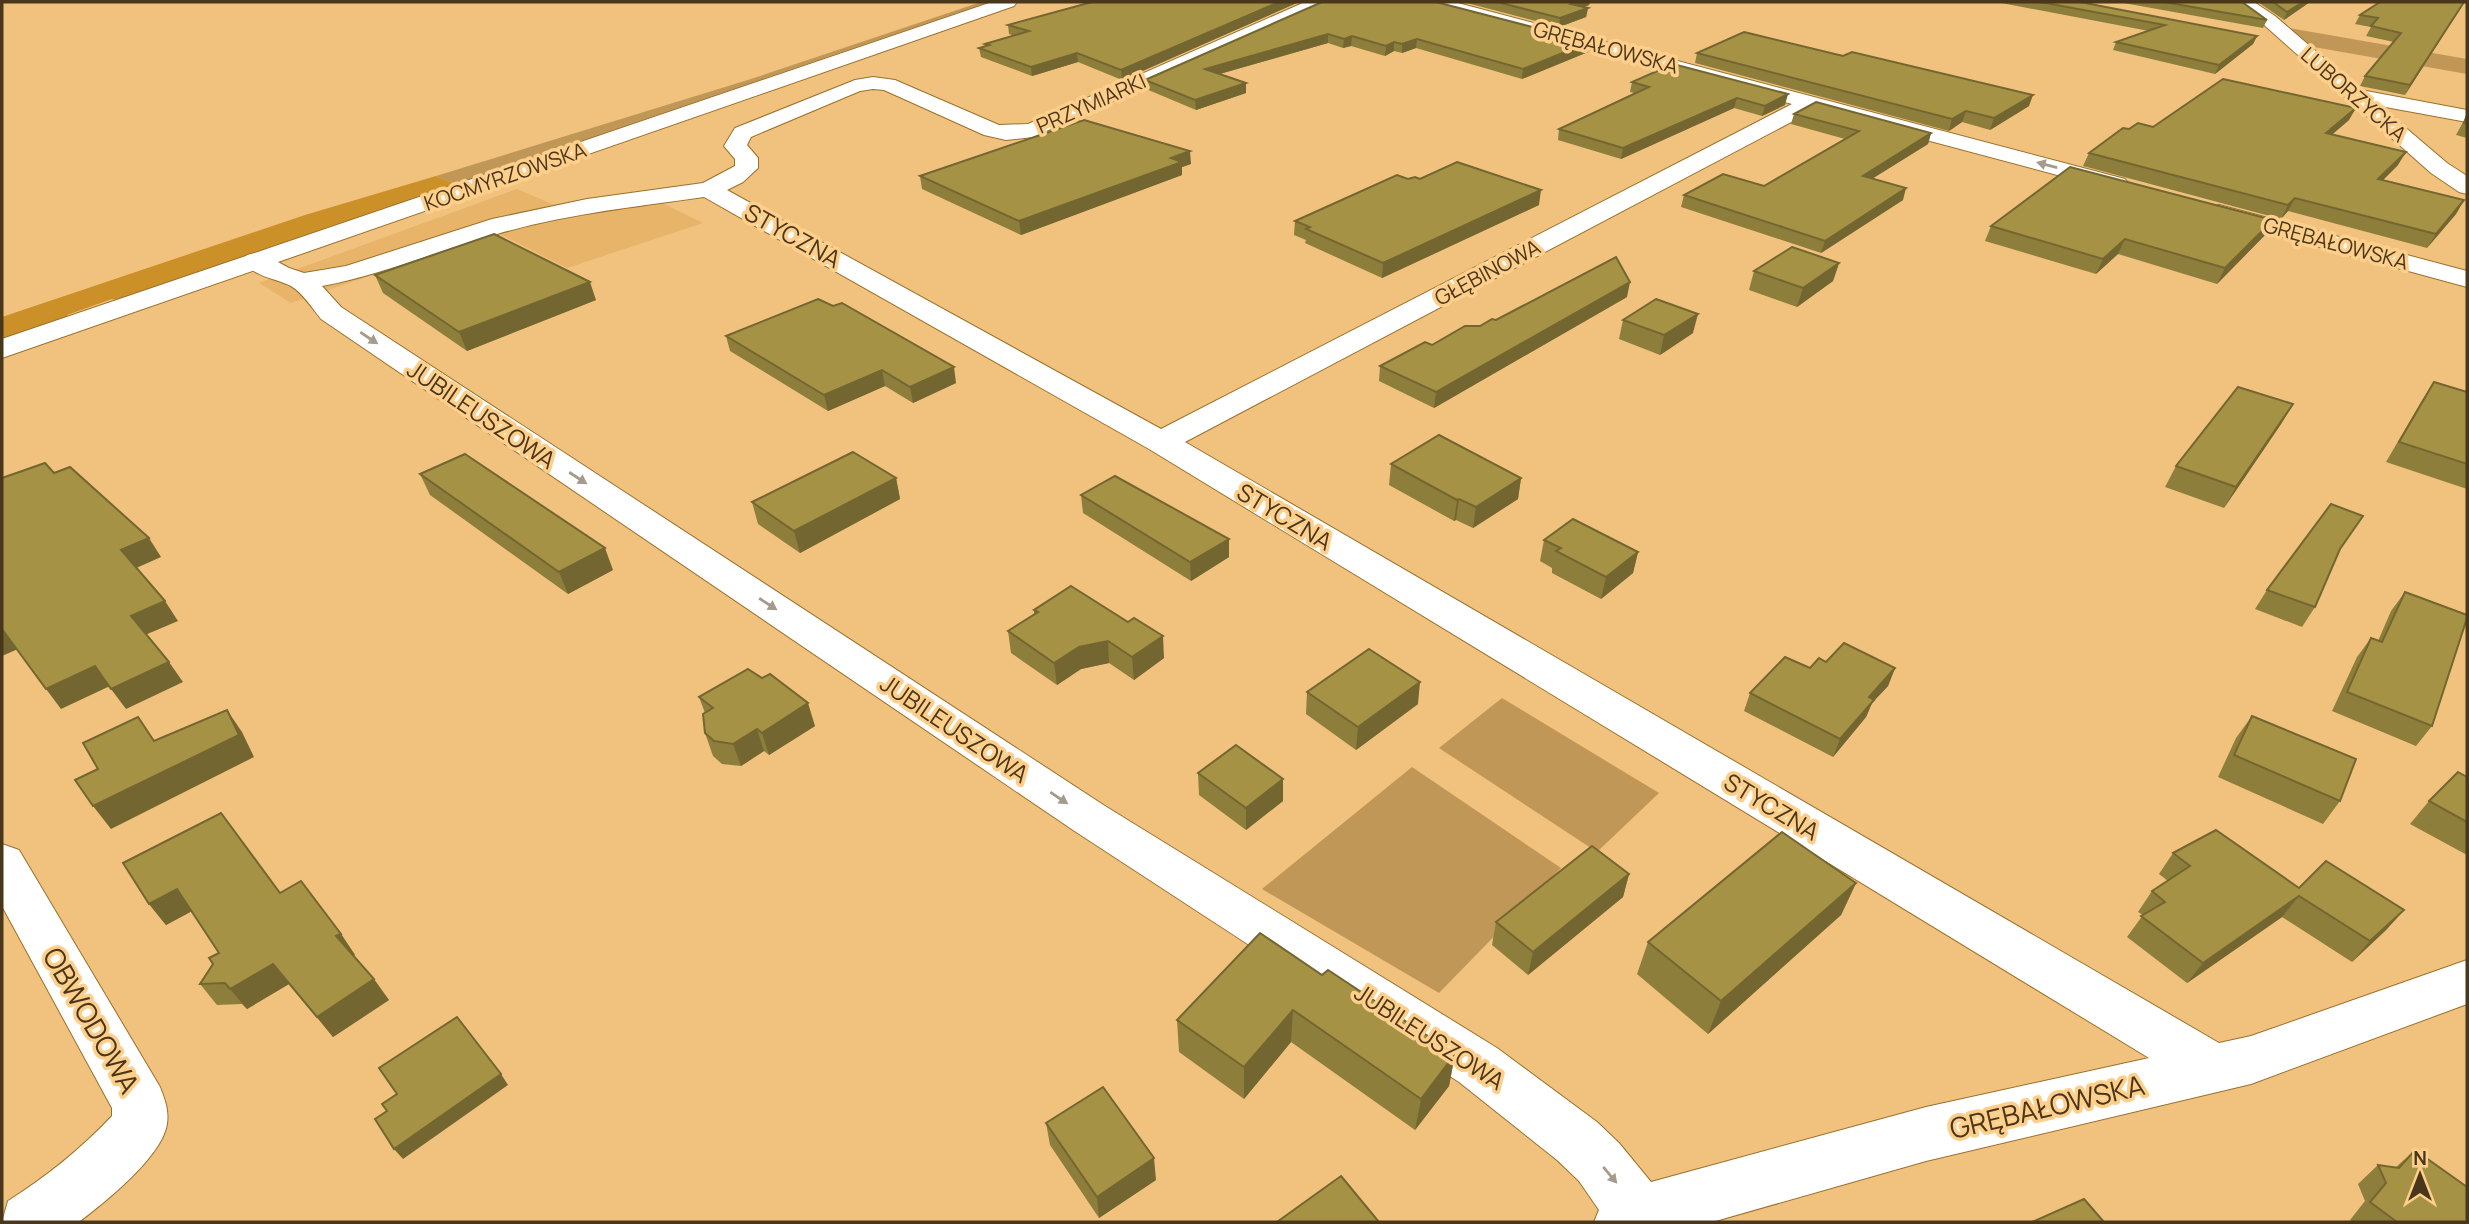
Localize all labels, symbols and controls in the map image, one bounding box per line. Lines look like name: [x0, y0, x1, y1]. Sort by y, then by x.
street label: GRĘBAŁOWSKA: [1530, 14, 1682, 80]
street label: LUBORZYCKA: [2295, 40, 2413, 148]
street label: PRZYMIARKI: [1032, 66, 1150, 140]
street label: KOCMYRZOWSKA: [420, 135, 590, 217]
one-way arrow: [2036, 160, 2057, 170]
street label: STYCZNA: [739, 195, 847, 275]
street label: GRĘBAŁOWSKA: [2260, 210, 2412, 276]
street label: GŁĘBINOWA: [1429, 232, 1545, 312]
one-way arrow: [360, 331, 378, 345]
street label: JUBILEUSZOWA: [401, 352, 563, 476]
one-way arrow: [569, 472, 588, 485]
street label: STYCZNA: [1231, 475, 1339, 557]
one-way arrow: [759, 597, 778, 610]
street label: JUBILEUSZOWA: [874, 666, 1036, 790]
street label: STYCZNA: [1718, 765, 1826, 847]
one-way arrow: [1050, 791, 1068, 805]
street label: OBWODOWA: [35, 940, 149, 1100]
street label: JUBILEUSZOWA: [1349, 975, 1511, 1097]
street label: GRĘBAŁOWSKA: [1946, 1065, 2148, 1147]
north arrow: [2385, 1140, 2455, 1210]
text: N: [2413, 1145, 2427, 1171]
one-way arrow: [1602, 1167, 1617, 1184]

